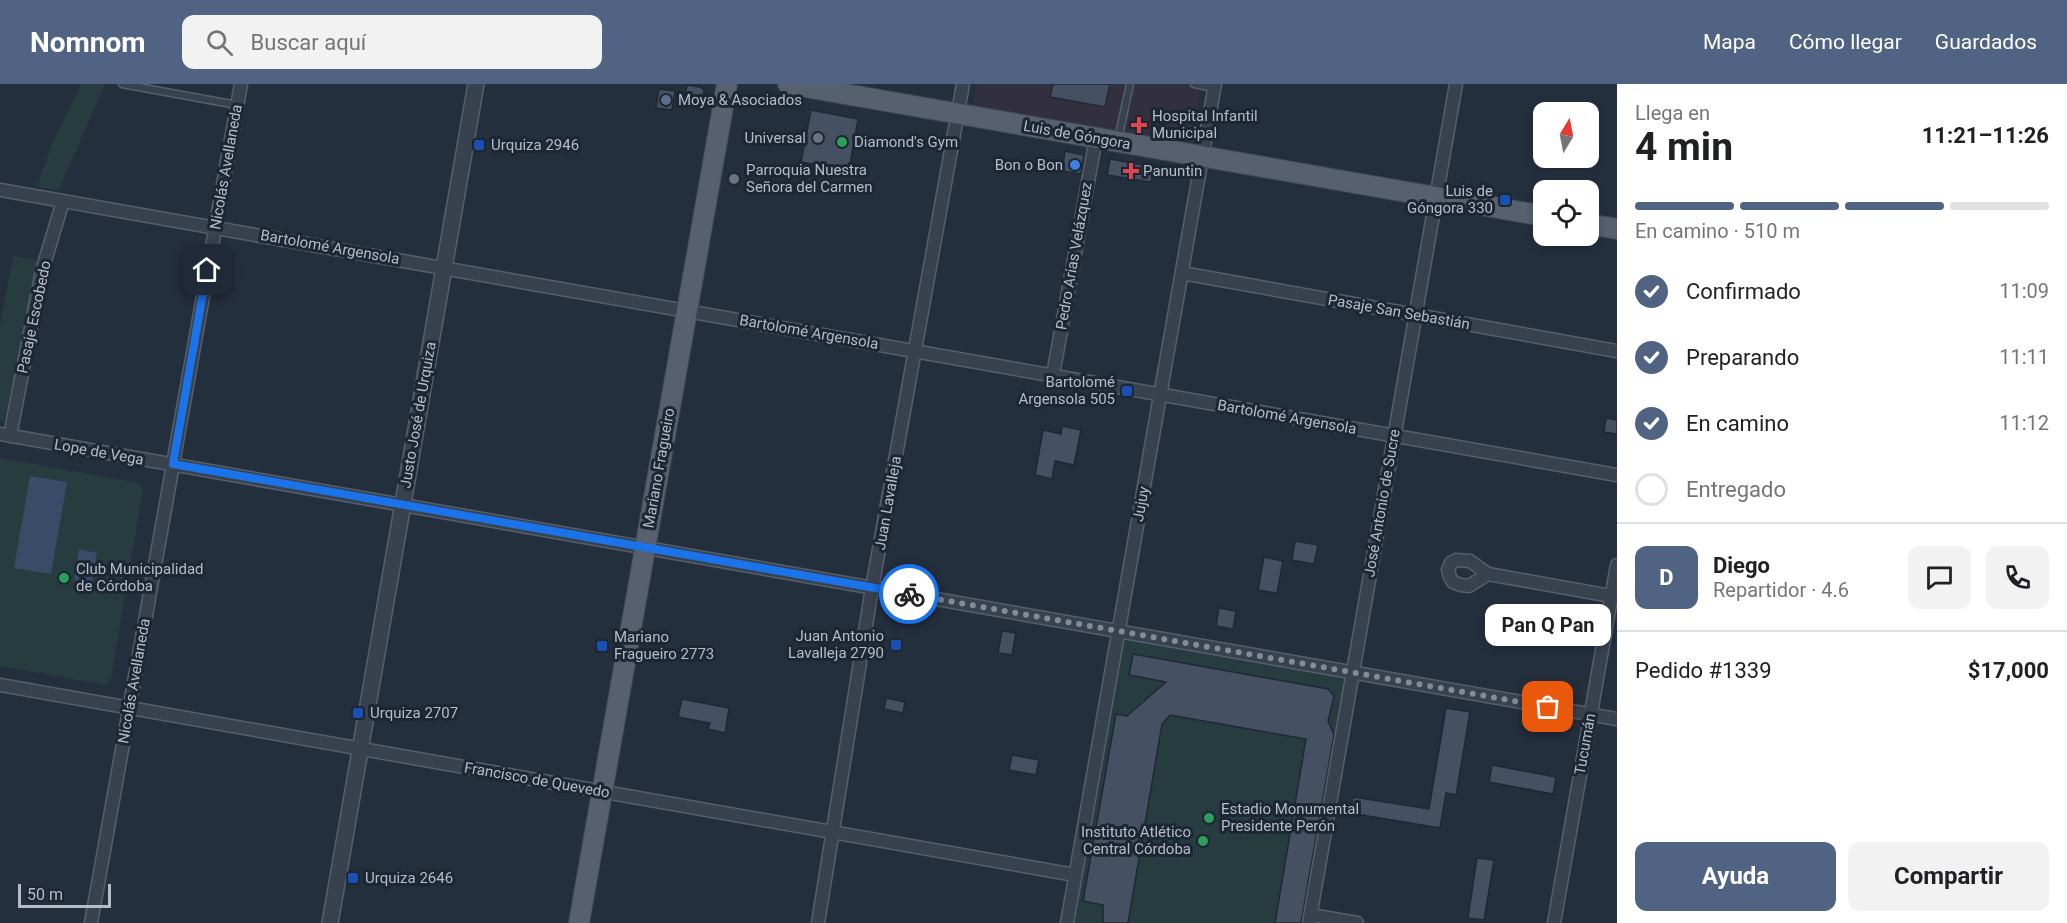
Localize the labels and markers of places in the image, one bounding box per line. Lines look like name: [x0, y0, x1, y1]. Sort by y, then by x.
place label: Moya & Asociados: [678, 91, 802, 109]
marker: Moya & Asociados: [659, 93, 673, 107]
place label: Hospital Infantil Municipal: [1152, 107, 1258, 142]
marker: Hospital Infantil Municipal: [1130, 116, 1148, 134]
place label: Universal: [745, 129, 806, 147]
marker: Universal: [811, 131, 825, 145]
place label: Diamond's Gym: [854, 133, 958, 151]
marker: Diamond's Gym: [835, 135, 849, 149]
place label: Urquiza 2946: [491, 136, 579, 154]
marker: Urquiza 2946: [472, 138, 486, 152]
place label: Bon o Bon: [995, 156, 1063, 174]
marker: Bon o Bon: [1068, 158, 1082, 172]
place label: Parroquia Nuestra Señora del Carmen: [746, 161, 873, 196]
place label: Panuntin: [1143, 162, 1202, 180]
marker: Panuntin: [1124, 164, 1138, 178]
marker: Parroquia Nuestra Señora del Carmen: [727, 172, 741, 186]
place label: Luis de Góngora 330: [1407, 182, 1493, 217]
marker: Luis de Góngora 330: [1498, 193, 1512, 207]
pin: [181, 244, 232, 295]
place label: Bartolomé Argensola 505: [1018, 373, 1115, 408]
marker: Bartolomé Argensola 505: [1120, 384, 1134, 398]
place label: Club Municipalidad de Córdoba: [76, 560, 204, 595]
marker: Club Municipalidad de Córdoba: [57, 571, 71, 585]
callout: Pan Q Pan: [1485, 605, 1611, 647]
place label: Juan Antonio Lavalleja 2790: [788, 627, 884, 662]
place label: Mariano Fragueiro 2773: [614, 628, 714, 663]
marker: Juan Antonio Lavalleja 2790: [889, 638, 903, 652]
marker: Mariano Fragueiro 2773: [595, 639, 609, 653]
pin: [1522, 681, 1573, 732]
place label: Urquiza 2707: [370, 704, 458, 722]
marker: Urquiza 2707: [351, 706, 365, 720]
place label: Estadio Monumental Presidente Perón: [1221, 800, 1359, 835]
marker: Estadio Monumental Presidente Perón: [1202, 811, 1216, 825]
place label: Instituto Atlético Central Córdoba: [1081, 823, 1191, 858]
marker: Instituto Atlético Central Córdoba: [1196, 834, 1210, 848]
place label: Urquiza 2646: [365, 869, 453, 887]
marker: Urquiza 2646: [346, 871, 360, 885]

